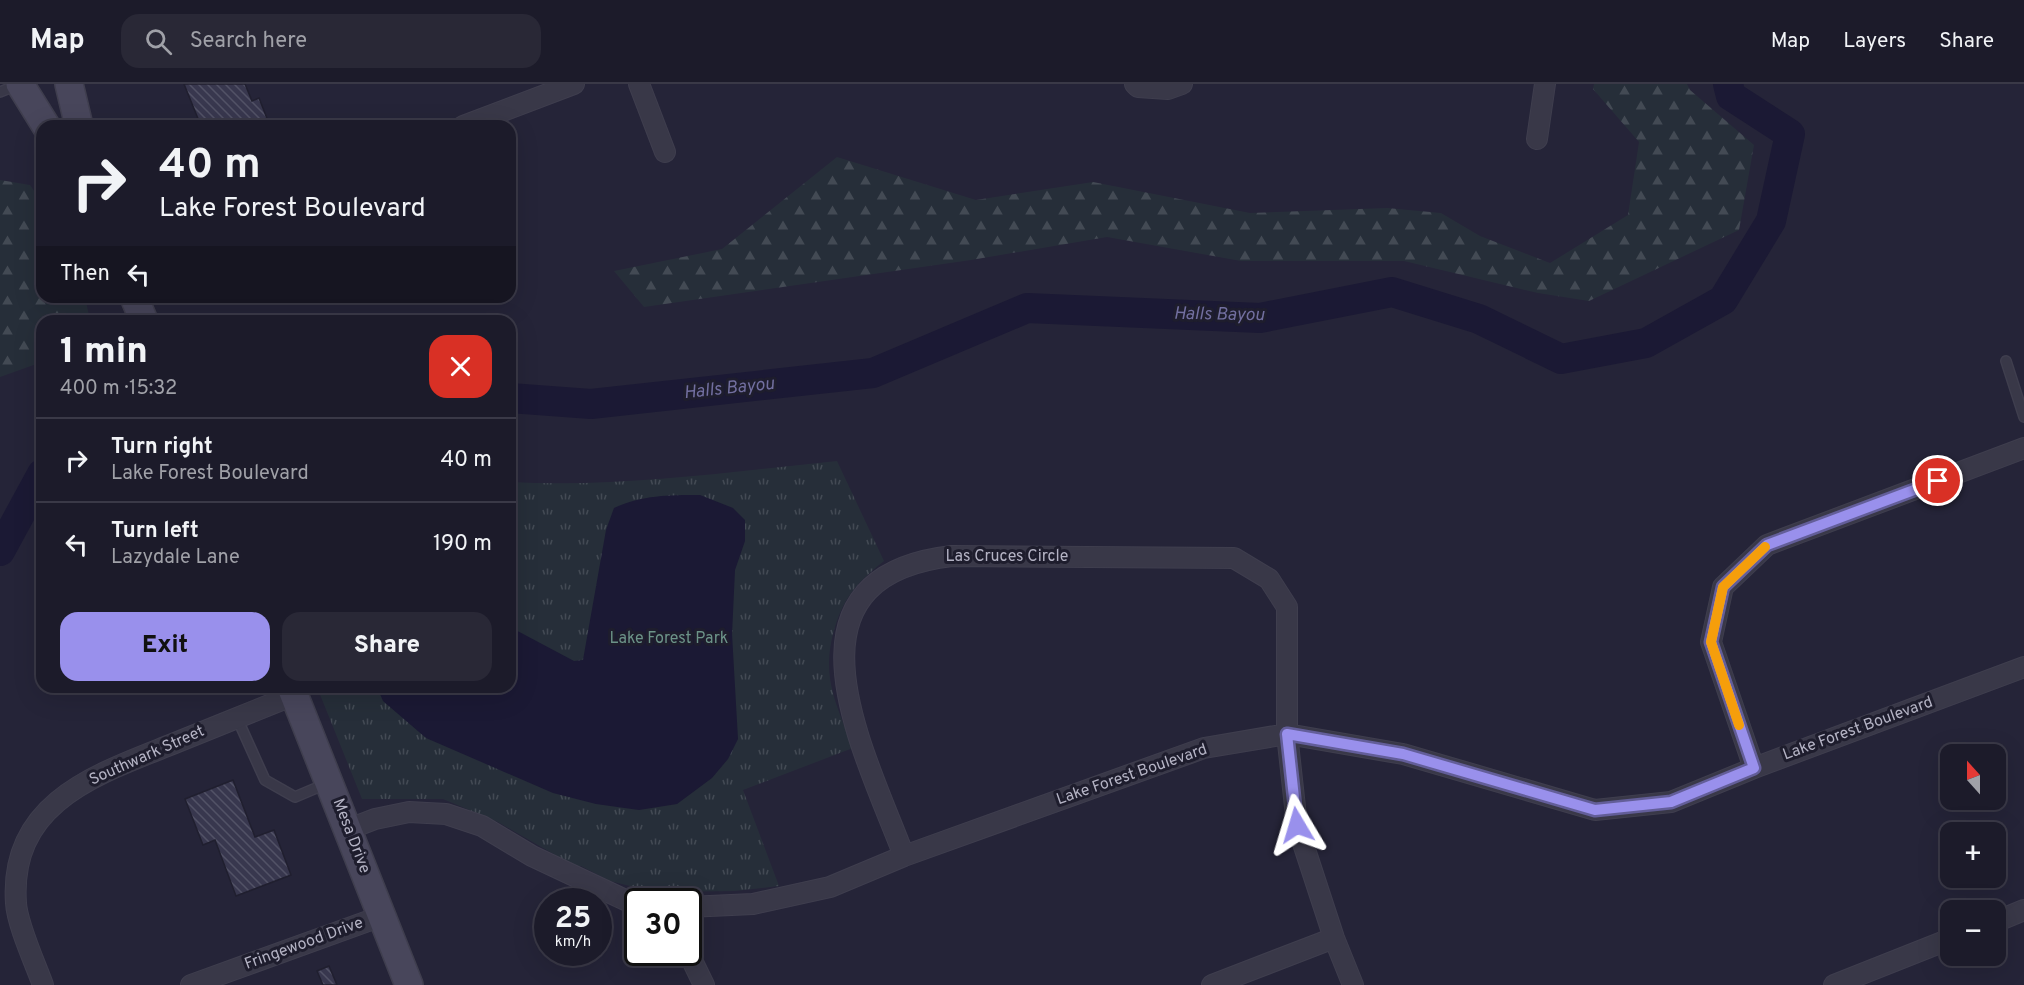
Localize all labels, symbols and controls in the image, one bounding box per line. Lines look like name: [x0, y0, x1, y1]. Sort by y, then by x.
search box: [121, 14, 541, 68]
text: Map: [30, 23, 85, 59]
icon: search: [142, 25, 175, 58]
text: Search here: [190, 28, 307, 55]
text: Map: [1771, 28, 1810, 55]
text: Layers: [1843, 28, 1906, 55]
text: Share: [1939, 28, 1994, 55]
text: 40 m: [159, 140, 261, 193]
icon: right: [60, 144, 138, 222]
text: Lake Forest Boulevard: [159, 192, 426, 226]
icon: left: [122, 258, 155, 291]
text: Then: [60, 261, 110, 288]
water label: Halls Bayou: [1173, 303, 1265, 327]
text: 1 min: [60, 330, 148, 376]
button: close: [429, 335, 492, 398]
water label: Halls Bayou: [683, 373, 776, 405]
text: 400 m · 15:32: [60, 376, 177, 402]
text: Turn right: [111, 434, 213, 461]
icon: right: [60, 444, 93, 477]
text: 40 m: [440, 447, 492, 474]
pin: [1912, 455, 1963, 506]
text: Lake Forest Boulevard: [111, 461, 309, 487]
icon: arrive: [1921, 464, 1954, 497]
text: Turn left: [111, 518, 199, 545]
icon: left: [60, 528, 93, 561]
text: 190 m: [433, 531, 492, 558]
text: Lazydale Lane: [111, 545, 240, 571]
street label: Las Cruces Circle: [946, 547, 1068, 567]
button: Exit: [60, 612, 270, 681]
button: Share: [282, 612, 492, 681]
park label: Lake Forest Park: [610, 629, 728, 649]
street label: Lake Forest Boulevard: [1780, 693, 1936, 765]
street label: Southwark Street: [86, 722, 208, 790]
street label: Lake Forest Boulevard: [1054, 740, 1210, 810]
north arrow: [1940, 744, 2006, 810]
map controls: [1940, 744, 2006, 966]
position arrow: [1265, 793, 1329, 857]
street label: Mesa Drive: [328, 796, 374, 876]
button: +: [1940, 822, 2006, 888]
speed limit sign: 30: [624, 888, 702, 966]
button: −: [1940, 900, 2006, 966]
text: 25: [555, 901, 591, 938]
street label: Fringewood Drive: [242, 913, 366, 975]
text: km/h: [555, 933, 591, 952]

